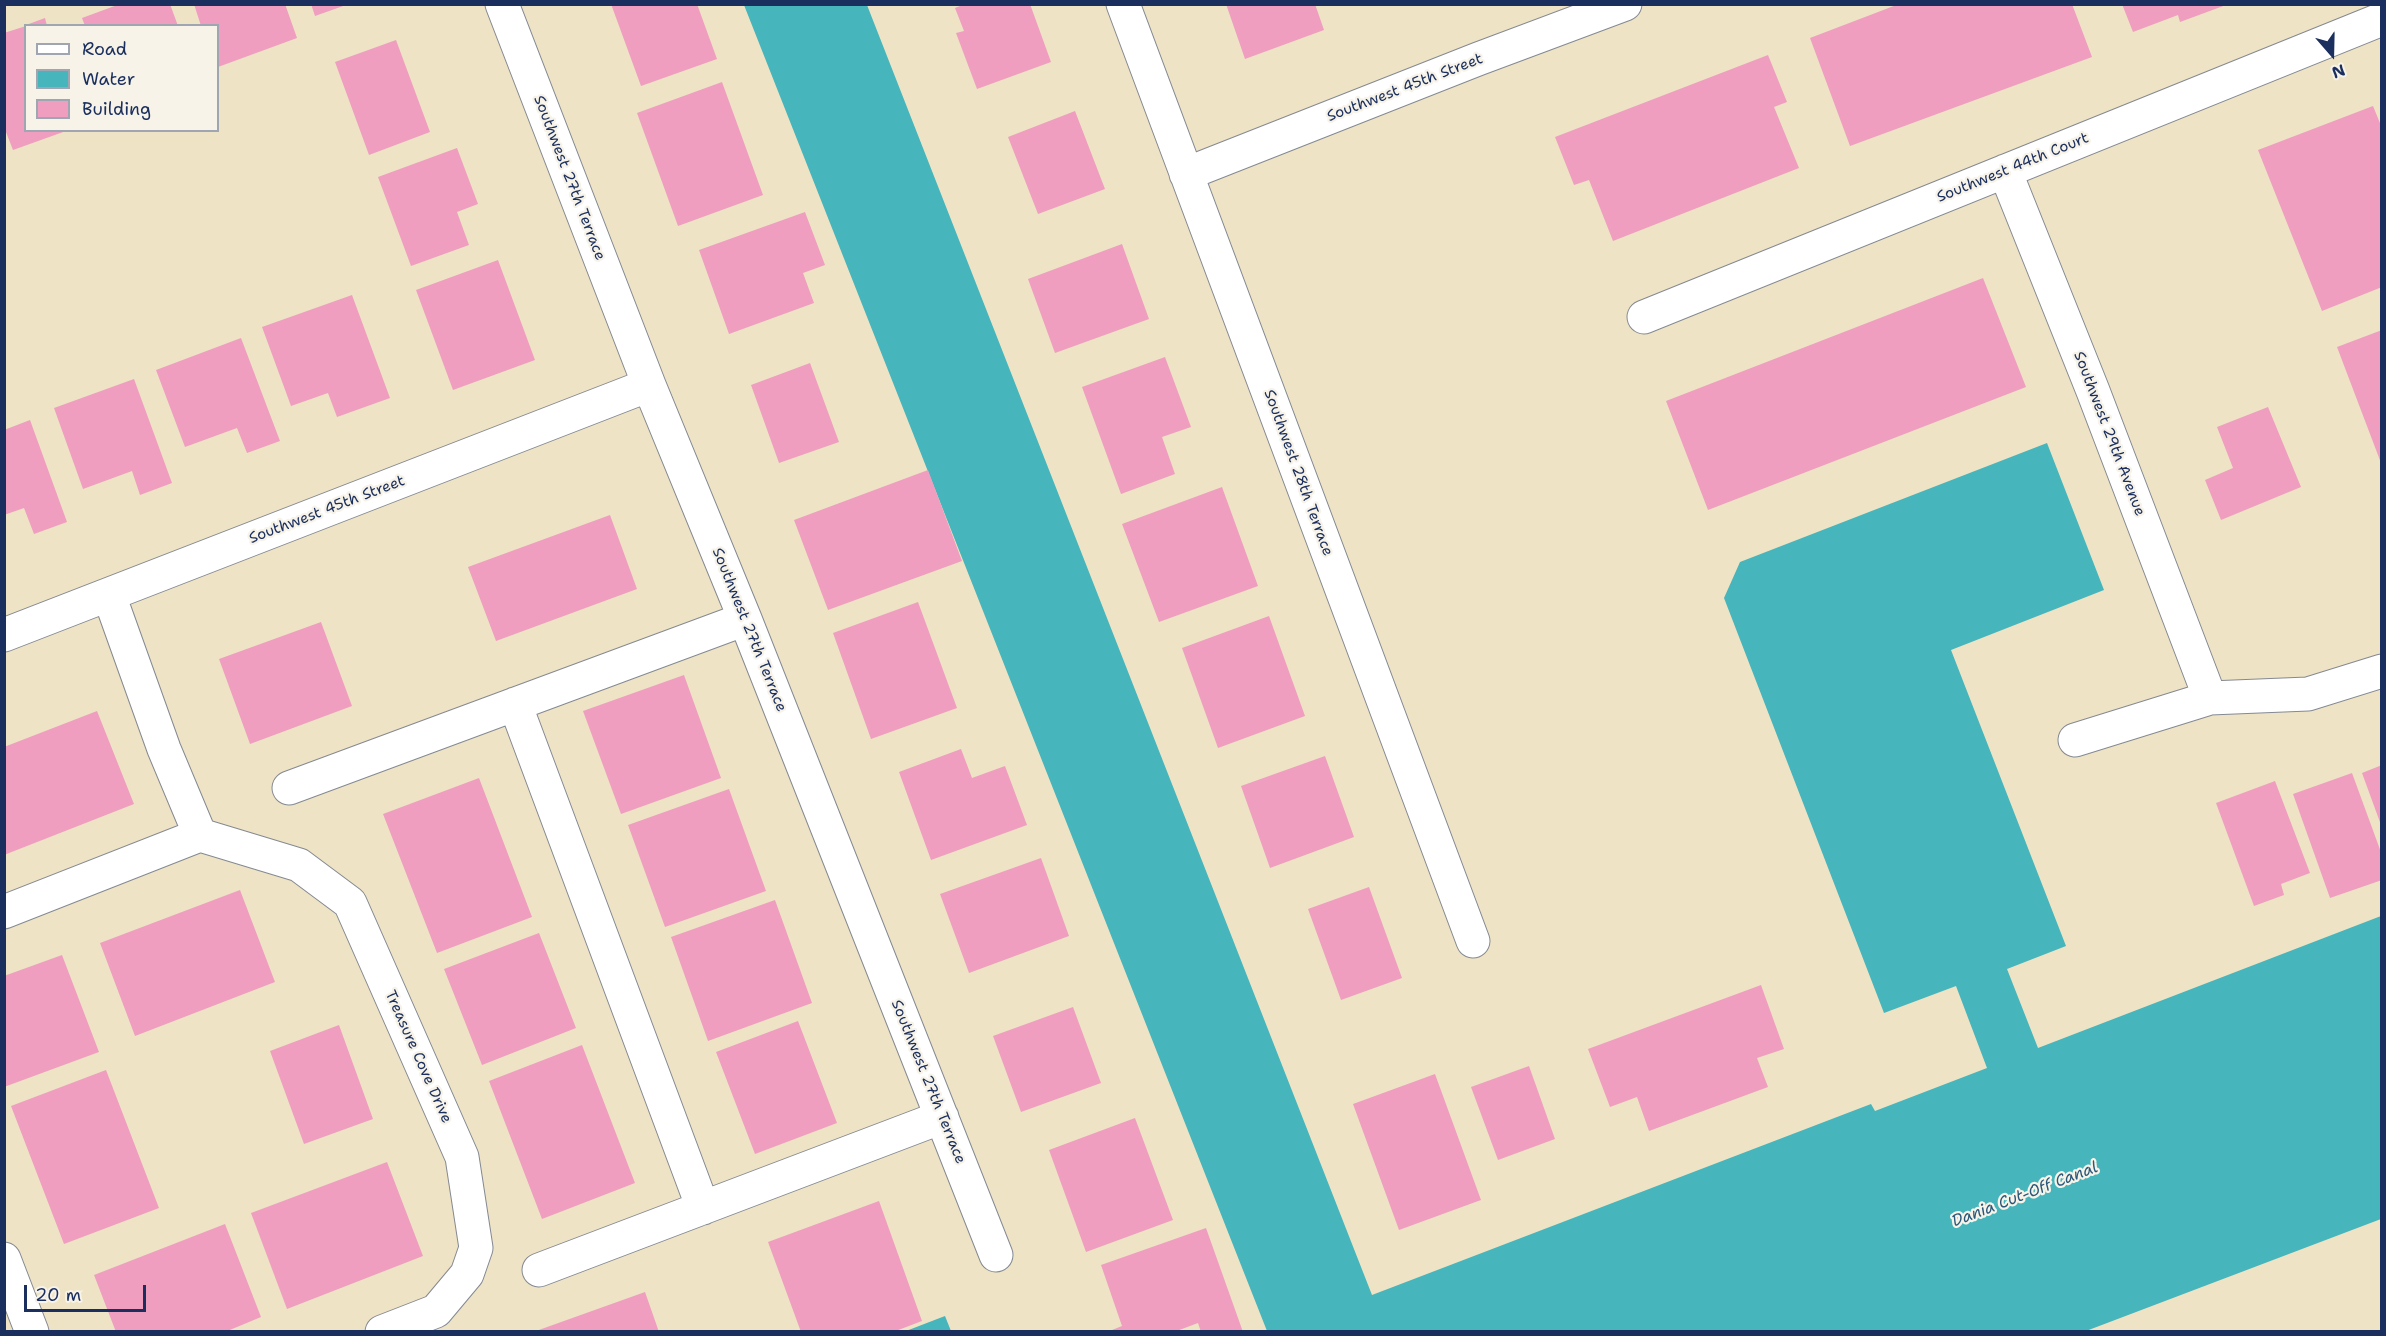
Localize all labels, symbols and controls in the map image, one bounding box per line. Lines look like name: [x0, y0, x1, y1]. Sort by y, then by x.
legend: [24, 24, 219, 132]
north arrow: [2302, 24, 2362, 84]
text: Road: [82, 37, 127, 61]
street label: Southwest 45th Street: [1325, 50, 1485, 126]
text: N: [2329, 59, 2348, 83]
text: Water: [82, 67, 135, 91]
street label: Southwest 27th Terrace: [529, 93, 609, 263]
text: Building: [82, 97, 151, 121]
street label: Southwest 44th Court: [1934, 129, 2092, 207]
street label: Southwest 29th Avenue: [2069, 349, 2149, 519]
street label: Southwest 28th Terrace: [1260, 387, 1336, 559]
street label: Southwest 45th Street: [247, 472, 407, 548]
street label: Southwest 27th Terrace: [708, 545, 790, 715]
street label: Treasure Cove Drive: [381, 988, 455, 1126]
street label: Southwest 27th Terrace: [887, 997, 969, 1167]
water label: Dania Cut-Off Canal: [1949, 1158, 2101, 1232]
scale bar: [27, 1273, 148, 1311]
text: 20 m: [35, 1283, 81, 1307]

